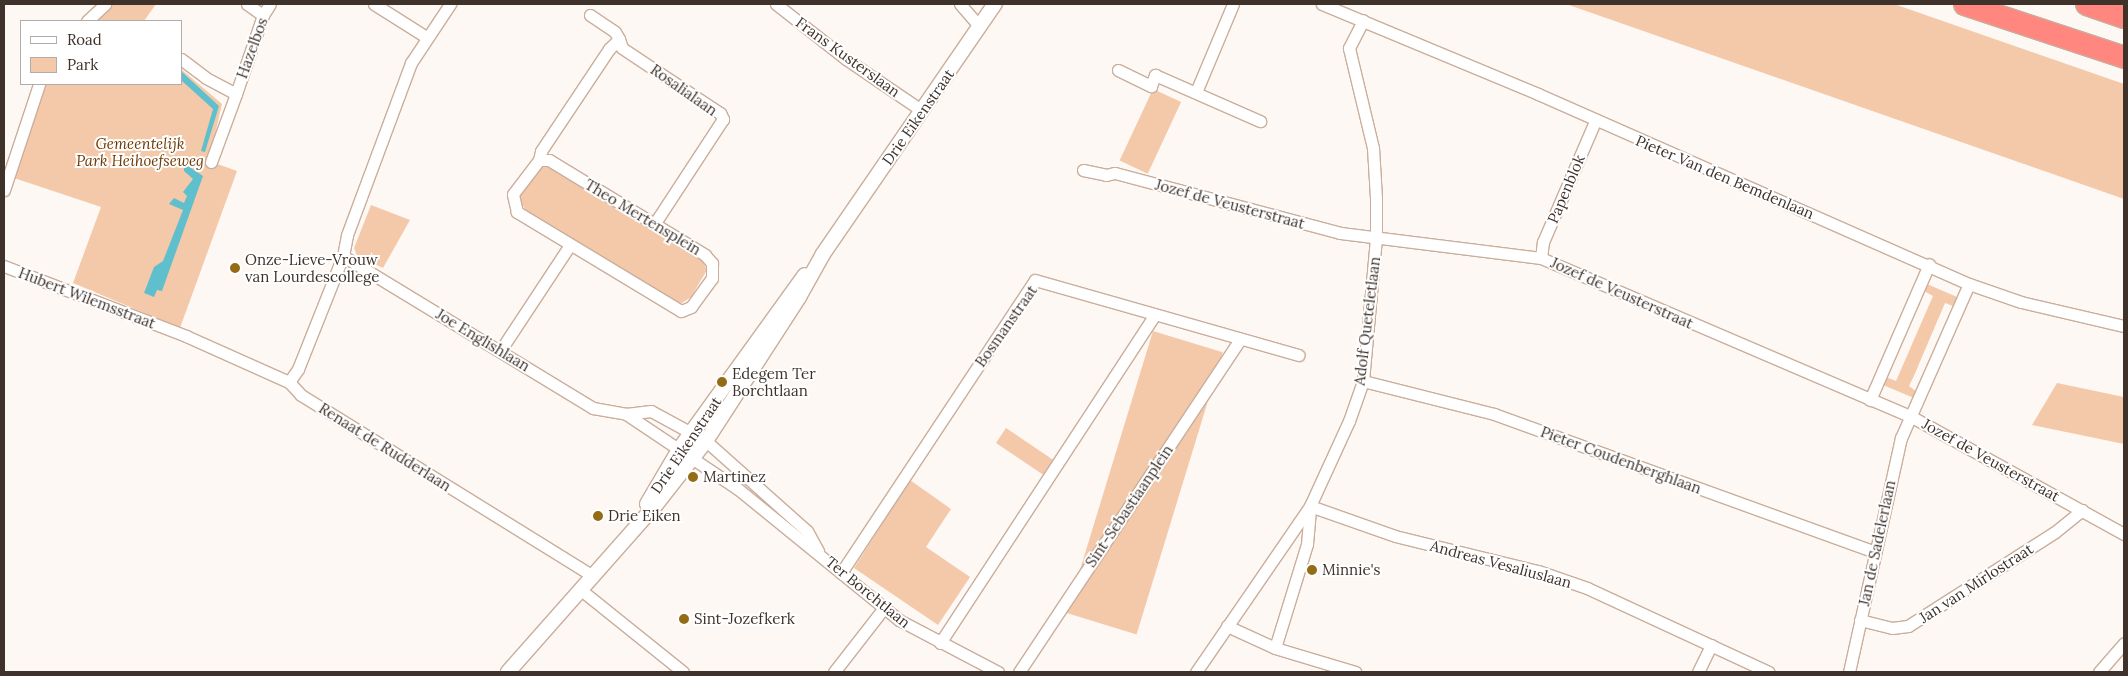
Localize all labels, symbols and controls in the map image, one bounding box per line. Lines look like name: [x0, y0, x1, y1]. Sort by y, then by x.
street label: Frans Kusterslaan: [792, 13, 904, 101]
street label: Hazelbos: [233, 15, 271, 81]
legend: [20, 20, 182, 85]
text: Road: [67, 30, 102, 49]
text: Park: [67, 55, 98, 74]
street label: Rosalialaan: [647, 60, 721, 120]
street label: Drie Eikenstraat: [878, 66, 958, 168]
street label: Pieter Van den Bemdenlaan: [1633, 131, 1817, 223]
park label: Gemeentelijk Park Heihoefseweg: [76, 134, 204, 169]
street label: Papenblok: [1544, 152, 1588, 226]
street label: Theo Mertensplein: [582, 175, 704, 259]
street label: Jozef de Veusterstraat: [1153, 175, 1307, 233]
place label: Onze-Lieve-Vrouw van Lourdescollege: [245, 250, 379, 285]
street label: Jozef de Veusterstraat: [1548, 253, 1696, 333]
street label: Adolf Queteletlaan: [1350, 256, 1384, 386]
marker: Onze-Lieve-Vrouw van Lourdescollege: [229, 262, 241, 274]
street label: Hubert Wilemsstraat: [16, 264, 158, 332]
street label: Bosmanstraat: [971, 282, 1041, 370]
street label: Joe Englishlaan: [433, 305, 533, 375]
place label: Edegem Ter Borchtlaan: [732, 364, 816, 399]
marker: Edegem Ter Borchtlaan: [716, 376, 728, 388]
street label: Drie Eikenstraat: [647, 393, 725, 497]
street label: Renaat de Rudderlaan: [316, 399, 454, 495]
street label: Jozef de Veusterstraat: [1919, 415, 2063, 505]
street label: Pieter Coudenberghlaan: [1538, 423, 1704, 497]
street label: Sint-Sebastiaanplein: [1081, 441, 1177, 571]
place label: Martinez: [703, 468, 766, 486]
marker: Martinez: [687, 471, 699, 483]
street label: Jan de Sadelerlaan: [1855, 479, 1899, 607]
place label: Drie Eiken: [608, 507, 681, 525]
marker: Drie Eiken: [592, 510, 604, 522]
street label: Andreas Vesaliuslaan: [1428, 536, 1574, 592]
street label: Jan van Mirlostraat: [1916, 540, 2036, 626]
street label: Ter Borchtlaan: [822, 553, 914, 631]
place label: Minnie's: [1322, 561, 1380, 579]
marker: Minnie's: [1306, 564, 1318, 576]
place label: Sint-Jozefkerk: [694, 610, 795, 628]
marker: Sint-Jozefkerk: [678, 613, 690, 625]

